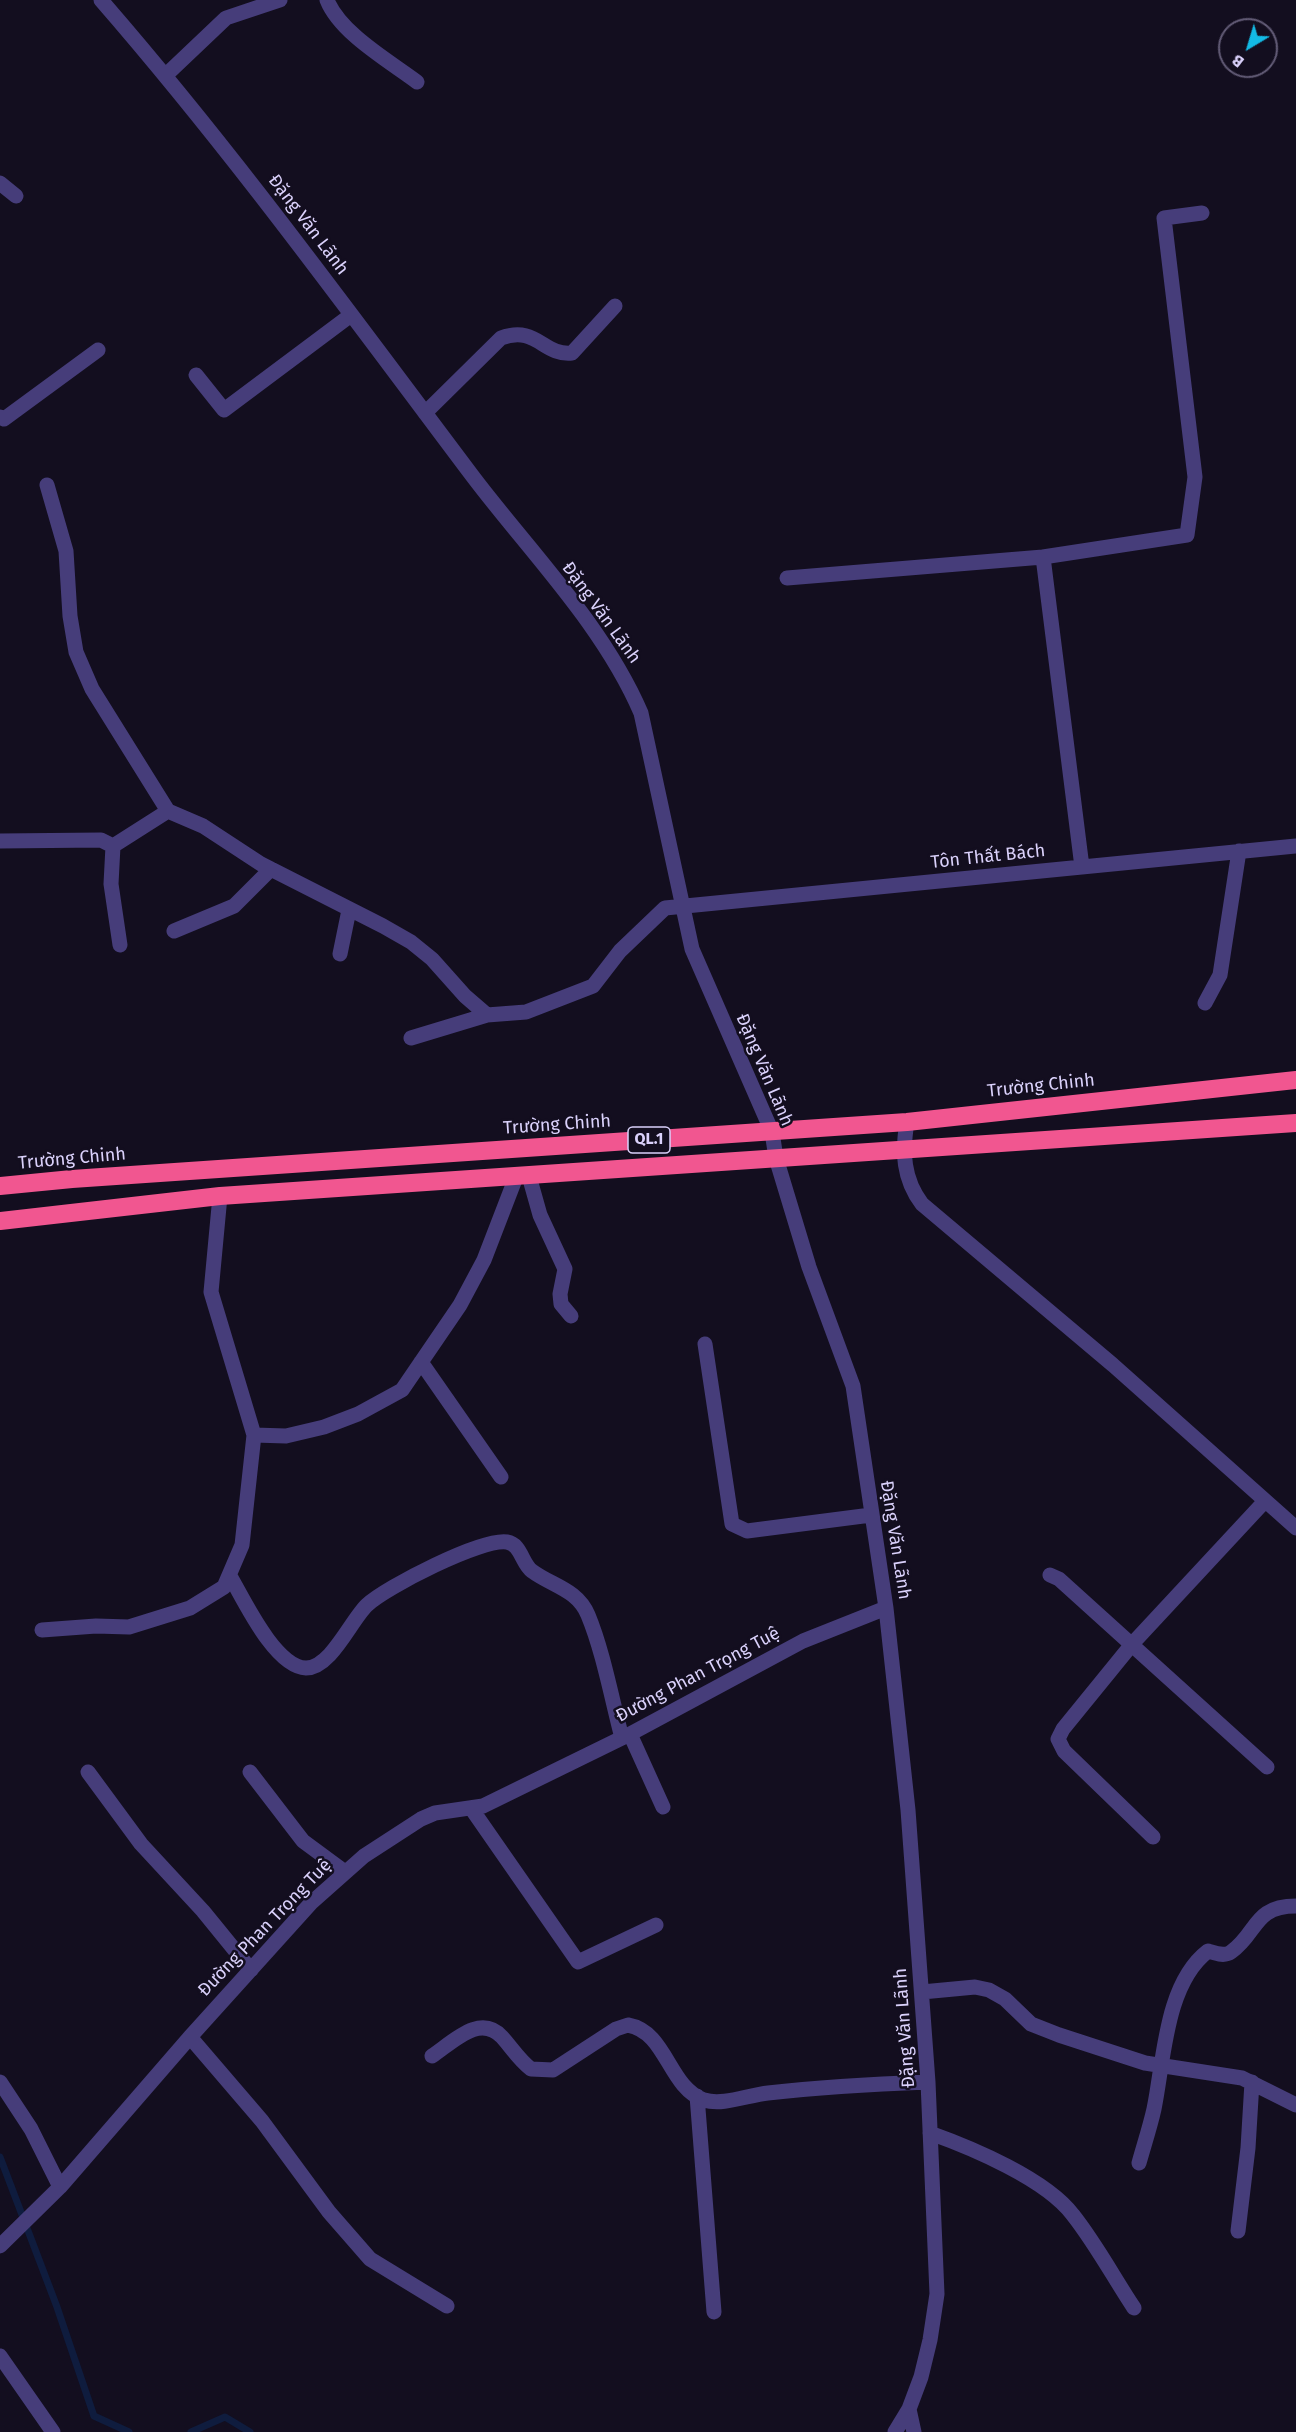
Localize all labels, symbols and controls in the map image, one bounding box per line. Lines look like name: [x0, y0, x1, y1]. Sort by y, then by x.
north arrow: [1218, 18, 1278, 78]
text: B: [1228, 50, 1248, 72]
street label: Đặng Văn Lãnh: [263, 171, 353, 279]
street label: Đặng Văn Lãnh: [557, 558, 645, 668]
street label: Tôn Thất Bách: [930, 840, 1046, 874]
street label: Đặng Văn Lãnh: [731, 1010, 797, 1130]
street label: Trường Chinh: [986, 1070, 1096, 1102]
street label: Trường Chinh: [502, 1110, 612, 1140]
road number: QL.1: [628, 1127, 670, 1153]
street label: Trường Chinh: [17, 1144, 127, 1174]
street label: Đặng Văn Lãnh: [875, 1479, 915, 1601]
street label: Đường Phan Trọng Tuệ: [612, 1623, 784, 1727]
street label: Đường Phan Trọng Tuệ: [194, 1855, 336, 2001]
street label: Đặng Văn Lãnh: [890, 1967, 920, 2089]

